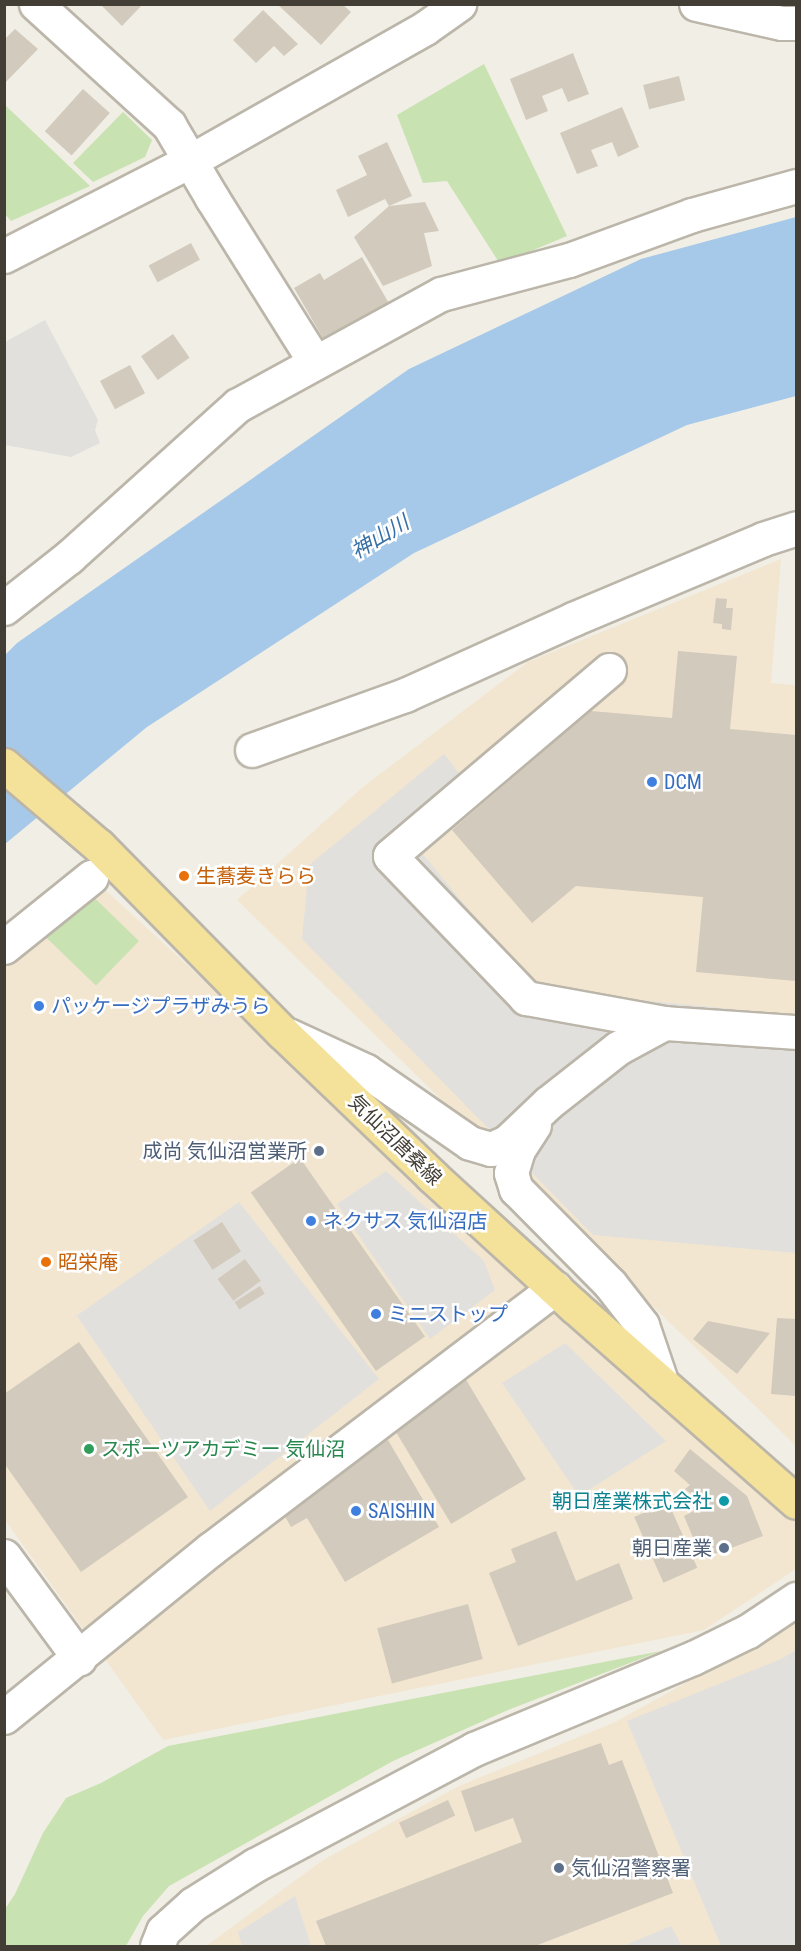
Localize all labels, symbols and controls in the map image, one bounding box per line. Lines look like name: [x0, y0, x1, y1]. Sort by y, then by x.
water label: 神山川: [347, 510, 413, 564]
place label: DCM: [664, 770, 702, 794]
marker: DCM: [645, 775, 659, 789]
place label: 生蕎麦きらら: [196, 864, 316, 888]
marker: 生蕎麦きらら: [177, 869, 191, 883]
place label: パッケージプラザみうら: [51, 994, 271, 1018]
marker: パッケージプラザみうら: [32, 999, 46, 1013]
street label: 気仙沼唐桑線: [344, 1090, 446, 1190]
place label: 成尚 気仙沼営業所: [142, 1139, 307, 1163]
marker: 成尚 気仙沼営業所: [312, 1144, 326, 1158]
place label: ネクサス 気仙沼店: [323, 1209, 488, 1233]
marker: ネクサス 気仙沼店: [304, 1214, 318, 1228]
place label: 昭栄庵: [58, 1250, 118, 1274]
marker: 昭栄庵: [39, 1255, 53, 1269]
place label: ミニストップ: [388, 1302, 508, 1326]
marker: ミニストップ: [369, 1307, 383, 1321]
place label: スポーツアカデミー 気仙沼: [101, 1437, 346, 1461]
marker: スポーツアカデミー 気仙沼: [82, 1442, 96, 1456]
place label: 朝日産業株式会社: [552, 1489, 712, 1513]
marker: 朝日産業株式会社: [717, 1494, 731, 1508]
place label: SAISHIN: [368, 1499, 435, 1523]
marker: SAISHIN: [349, 1504, 363, 1518]
place label: 朝日産業: [632, 1536, 712, 1560]
marker: 朝日産業: [717, 1541, 731, 1555]
place label: 気仙沼警察署: [571, 1856, 691, 1880]
marker: 気仙沼警察署: [552, 1861, 566, 1875]

